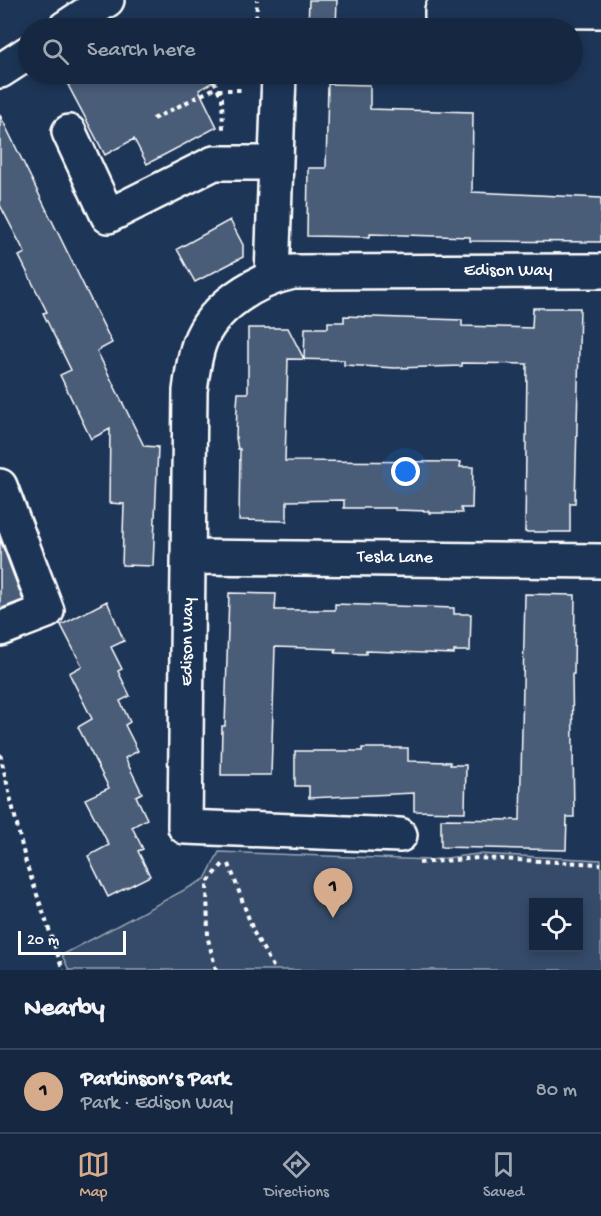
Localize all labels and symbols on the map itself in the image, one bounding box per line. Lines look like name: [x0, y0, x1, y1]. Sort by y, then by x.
street label: Edison Way: [464, 261, 552, 282]
your location: [391, 457, 420, 486]
street label: Tesla Lane: [356, 547, 434, 569]
street label: Edison Way: [177, 597, 199, 686]
pin: 1: [314, 868, 352, 918]
scale bar: [18, 928, 126, 956]

